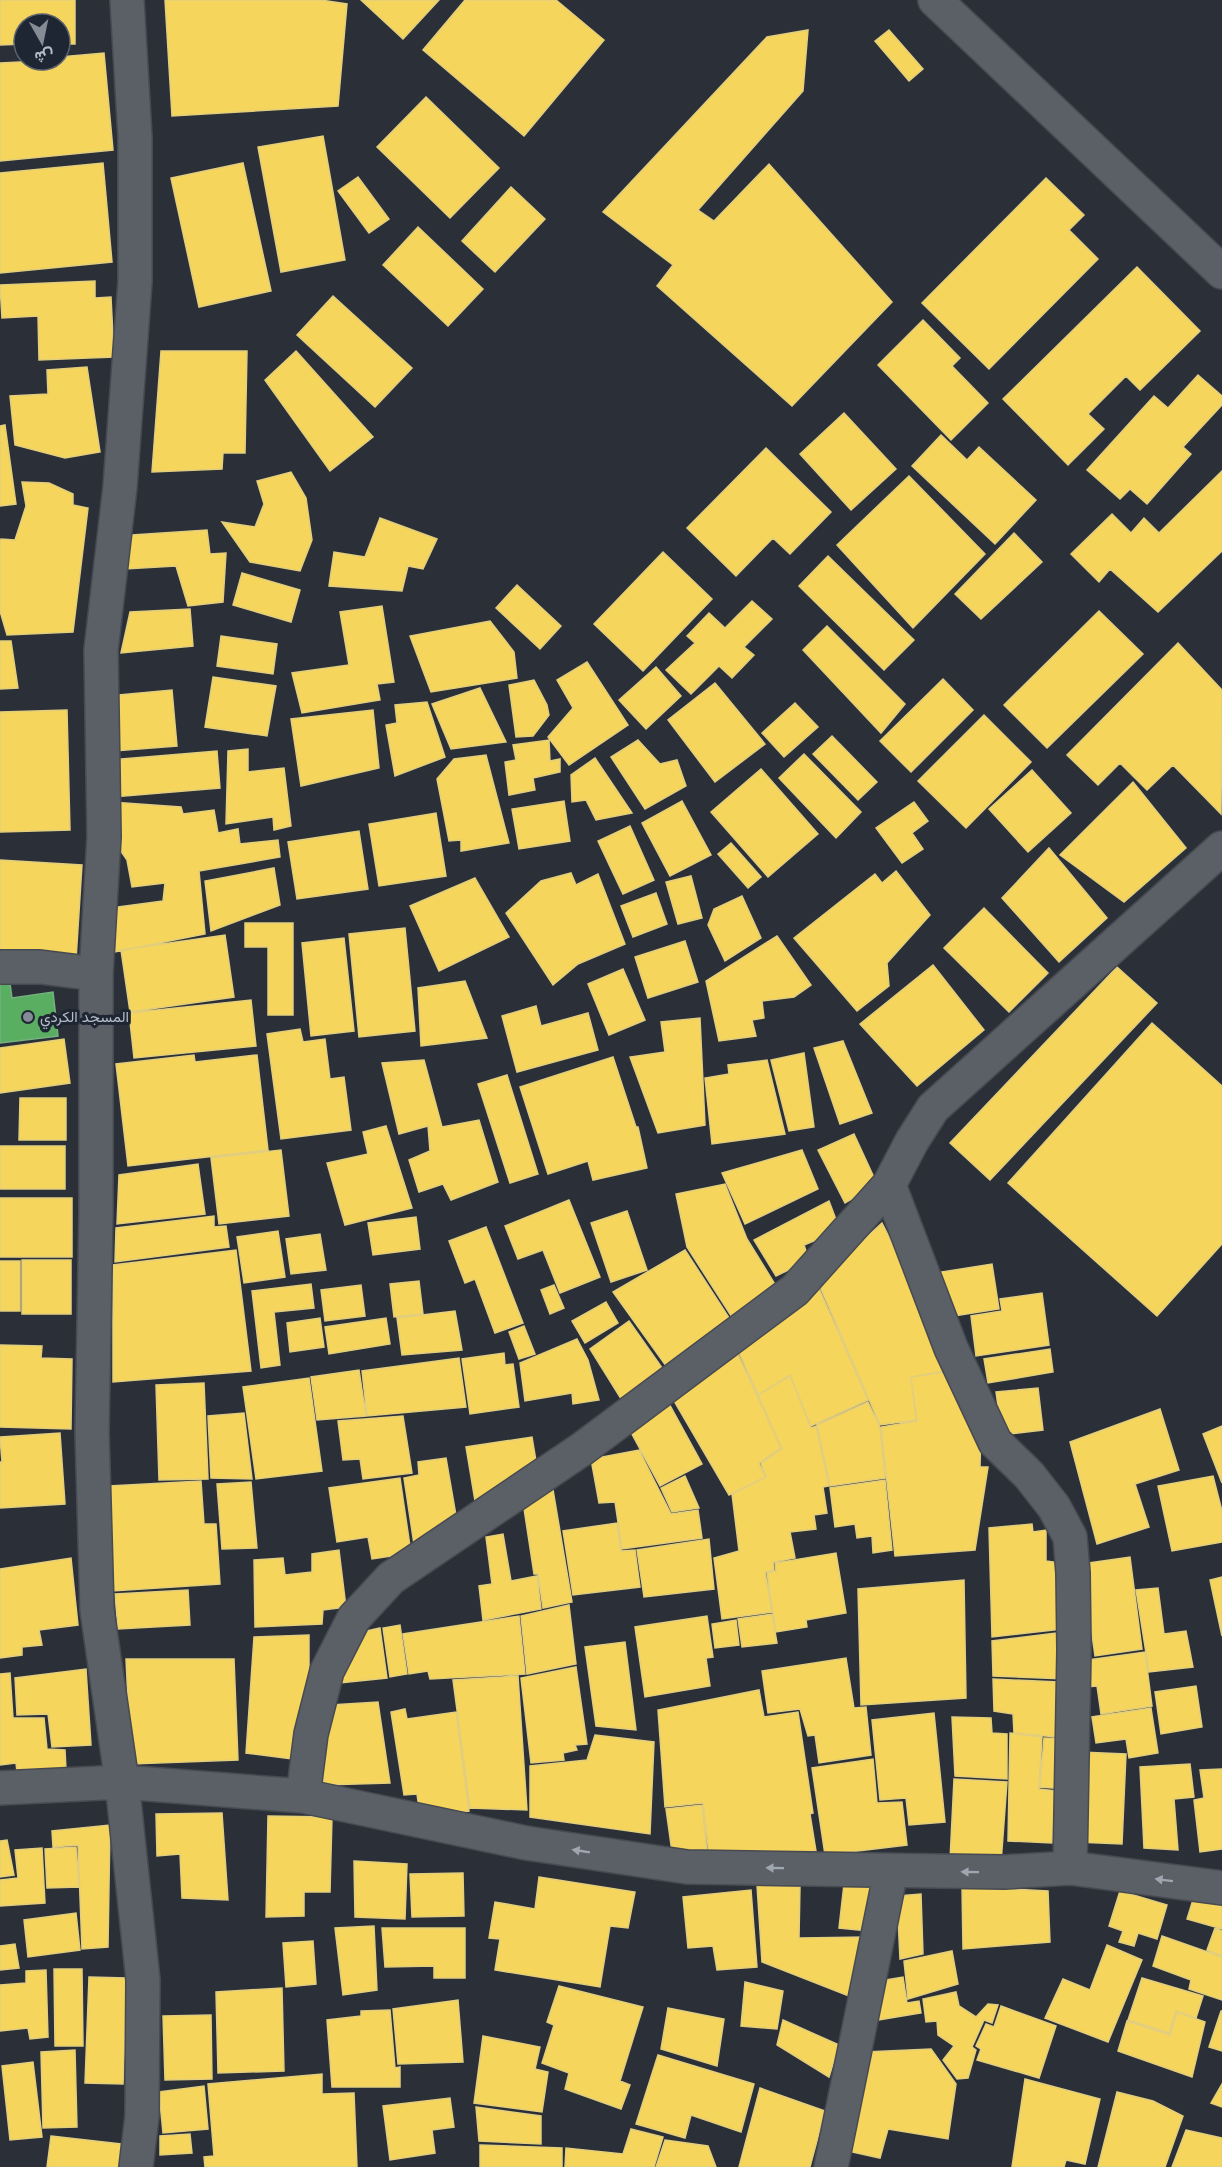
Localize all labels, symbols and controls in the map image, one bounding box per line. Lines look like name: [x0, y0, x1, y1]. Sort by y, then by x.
north arrow: [12, 12, 72, 72]
text: ش: [33, 44, 55, 68]
place label: المسجد الكردي: [40, 1007, 129, 1030]
marker: المسجد الكردي: [21, 1010, 35, 1024]
one-way arrow: [571, 1846, 590, 1855]
one-way arrow: [765, 1864, 784, 1873]
one-way arrow: [960, 1867, 979, 1877]
one-way arrow: [1154, 1876, 1173, 1885]

